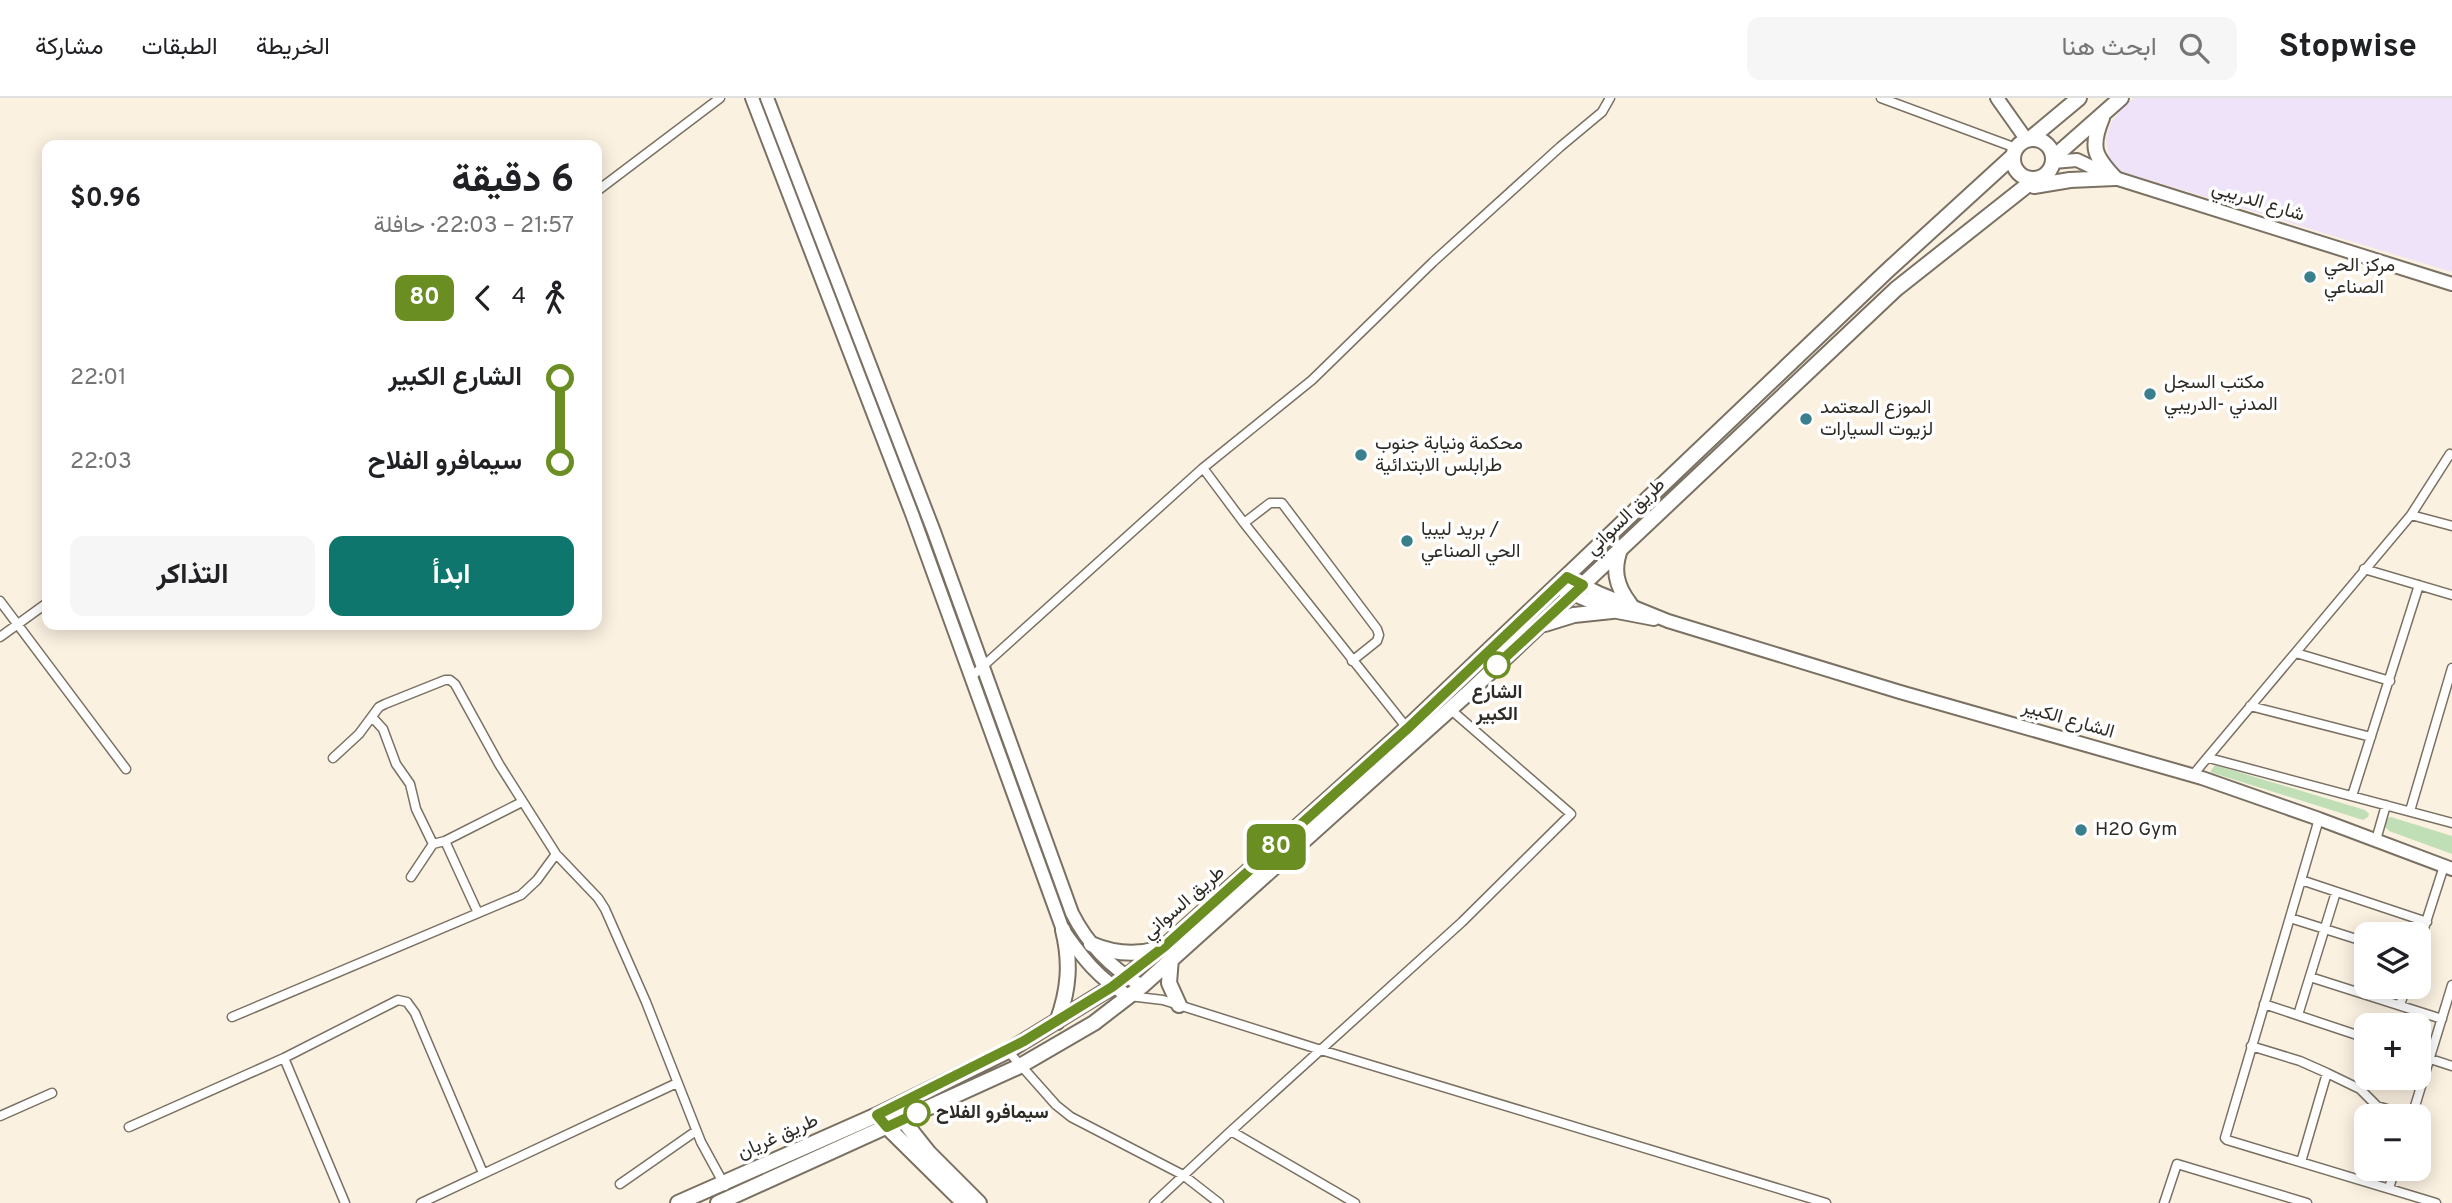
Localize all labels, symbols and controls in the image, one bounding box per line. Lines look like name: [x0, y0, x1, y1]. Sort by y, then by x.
search box: [1747, 17, 2237, 80]
text: Stopwise: [2279, 27, 2417, 69]
icon: search: [2175, 29, 2213, 67]
text: ابحث هنا: [2061, 32, 2157, 65]
text: مشاركة: [35, 33, 103, 63]
text: الطبقات: [141, 33, 218, 63]
text: الخريطة: [256, 33, 330, 63]
text: 6 دقيقة: [452, 157, 574, 206]
street label: شارع الدريبي: [2208, 177, 2307, 229]
text: $0.96: [70, 183, 141, 216]
text: 21:57 – 22:03 · حافلة: [374, 212, 574, 241]
place label: مركز الحي الصناعي: [2324, 254, 2395, 302]
marker: مركز الحي الصناعي: [2302, 269, 2318, 285]
icon: back: [464, 279, 502, 317]
icon: walk: [536, 279, 574, 317]
text: 80: [409, 283, 440, 313]
text: 4: [512, 283, 526, 312]
text: الشارع الكبير: [388, 362, 522, 395]
text: 22:01: [70, 364, 127, 393]
place label: مكتب السجل المدني -الدريبي: [2164, 371, 2278, 419]
marker: مكتب السجل المدني -الدريبي: [2142, 386, 2158, 402]
place label: الموزع المعتمد لزيوت السيارات: [1820, 396, 1933, 442]
marker: الموزع المعتمد لزيوت السيارات: [1798, 411, 1814, 427]
place label: محكمة ونيابة جنوب طرابلس الابتدائية: [1375, 432, 1523, 478]
text: سيمافرو الفلاح: [368, 446, 522, 479]
marker: محكمة ونيابة جنوب طرابلس الابتدائية: [1353, 447, 1369, 463]
text: 22:03: [70, 448, 132, 477]
street label: طريق السواني: [1581, 473, 1672, 562]
place label: بريد ليبيا / الحي الصناعي: [1421, 518, 1520, 566]
marker: بريد ليبيا / الحي الصناعي: [1399, 533, 1415, 549]
button: التذاكر: [70, 536, 315, 616]
button: ابدأ: [329, 536, 574, 616]
marker: الشارع الكبير: [1484, 652, 1510, 678]
place label: الشارع الكبير: [1472, 681, 1522, 727]
street label: الشارع الكبير: [2018, 695, 2117, 745]
place label: H2O Gym: [2095, 818, 2177, 842]
marker: H2O Gym: [2073, 822, 2089, 838]
line badge: 80: [1244, 824, 1308, 870]
text: 80: [1261, 832, 1291, 862]
street label: طريق السواني: [1138, 861, 1231, 947]
map controls: [2354, 922, 2431, 1181]
button: layers: [2354, 922, 2431, 999]
button: +: [2354, 1013, 2431, 1090]
marker: سيمافرو الفلاح: [904, 1100, 930, 1126]
place label: سيمافرو الفلاح: [936, 1101, 1049, 1125]
button: −: [2354, 1104, 2431, 1181]
street label: طريق غريان: [734, 1109, 822, 1165]

